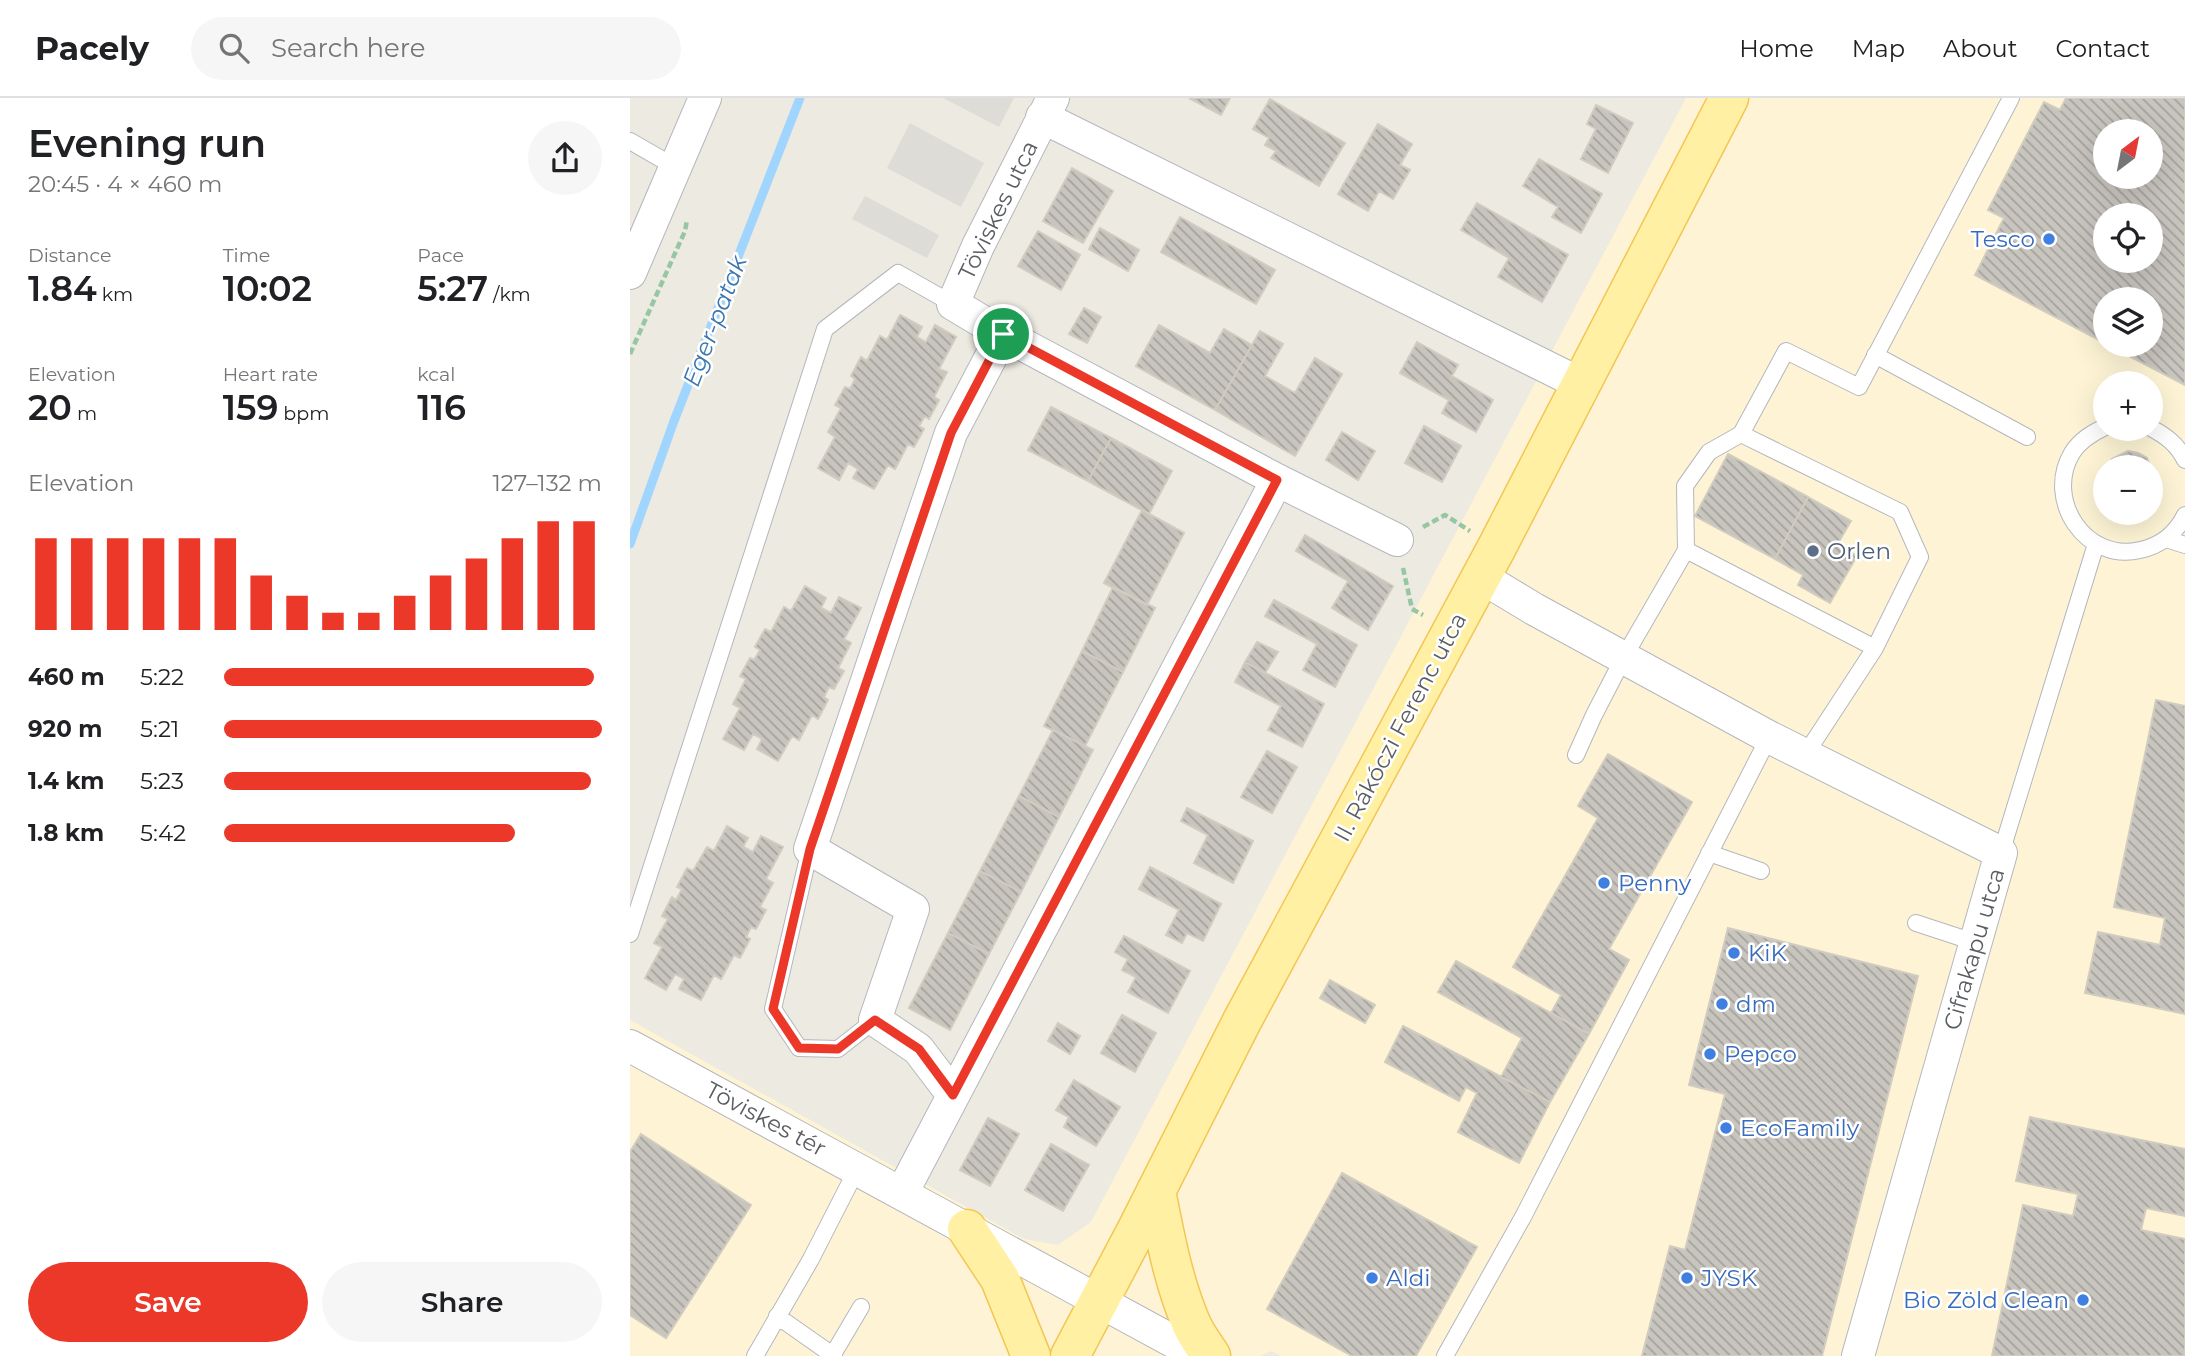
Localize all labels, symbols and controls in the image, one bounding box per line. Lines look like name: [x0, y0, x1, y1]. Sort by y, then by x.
search box: [191, 17, 681, 80]
text: Pacely: [35, 28, 149, 68]
icon: search: [215, 29, 253, 67]
text: Search here: [271, 32, 426, 64]
text: Home: [1739, 34, 1814, 63]
text: Map: [1852, 34, 1905, 63]
text: About: [1943, 34, 2017, 63]
text: Contact: [2055, 34, 2150, 63]
north arrow: [2093, 119, 2163, 189]
map controls: [2093, 119, 2163, 525]
text: Evening run: [28, 120, 266, 167]
button: share: [528, 121, 602, 195]
street label: Töviskes utca: [952, 136, 1044, 284]
text: 20:45 · 4 × 460 m: [28, 170, 222, 198]
button: locate: [2093, 203, 2163, 273]
place label: Tesco: [1971, 225, 2035, 253]
marker: Tesco: [2041, 231, 2057, 247]
text: Distance: [28, 244, 111, 267]
text: Time: [223, 244, 270, 267]
text: Pace: [417, 244, 464, 267]
water label: Eger-patak: [676, 250, 753, 390]
text: 1.84: [28, 267, 97, 310]
text: 10:02: [223, 267, 312, 310]
text: 5:27: [417, 267, 488, 310]
text: km: [97, 283, 133, 306]
text: /km: [488, 283, 531, 306]
button: layers: [2093, 287, 2163, 357]
pin: [973, 304, 1033, 364]
icon: arrive: [984, 315, 1022, 353]
text: Elevation: [28, 363, 116, 386]
text: Heart rate: [223, 363, 318, 386]
text: kcal: [417, 363, 455, 386]
button: +: [2093, 371, 2163, 441]
text: 20: [28, 386, 72, 429]
text: 159: [223, 386, 278, 429]
text: 116: [417, 386, 466, 429]
text: m: [72, 402, 97, 425]
text: bpm: [278, 402, 329, 425]
button: −: [2093, 455, 2163, 525]
text: Elevation: [28, 469, 134, 497]
text: 127–132 m: [493, 469, 602, 497]
place label: Orlen: [1827, 537, 1891, 565]
marker: Orlen: [1805, 543, 1821, 559]
street label: II. Rákóczi Ferenc utca: [1328, 608, 1472, 846]
text: 460 m: [28, 663, 105, 691]
text: 5:22: [140, 663, 184, 691]
text: 920 m: [28, 715, 102, 743]
text: 5:21: [140, 715, 179, 743]
text: 1.4 km: [28, 767, 105, 795]
text: 5:23: [140, 767, 184, 795]
text: 1.8 km: [28, 819, 104, 847]
text: 5:42: [140, 819, 186, 847]
street label: Cifrakapu utca: [1937, 865, 2011, 1033]
place label: Penny: [1618, 869, 1692, 897]
marker: Penny: [1596, 875, 1612, 891]
place label: KiK: [1748, 939, 1788, 967]
marker: KiK: [1726, 945, 1742, 961]
place label: dm: [1736, 990, 1776, 1018]
marker: dm: [1714, 996, 1730, 1012]
place label: Pepco: [1724, 1040, 1797, 1068]
marker: Pepco: [1702, 1046, 1718, 1062]
street label: Töviskes tér: [701, 1076, 831, 1162]
place label: EcoFamily: [1740, 1114, 1860, 1142]
marker: EcoFamily: [1718, 1120, 1734, 1136]
button: Save: [28, 1262, 308, 1342]
button: Share: [322, 1262, 602, 1342]
place label: Aldi: [1386, 1264, 1430, 1292]
place label: JYSK: [1700, 1264, 1758, 1292]
marker: Aldi: [1364, 1270, 1380, 1286]
marker: JYSK: [1679, 1270, 1695, 1286]
place label: Bio Zöld Clean: [1903, 1286, 2069, 1314]
marker: Bio Zöld Clean: [2075, 1292, 2091, 1308]

